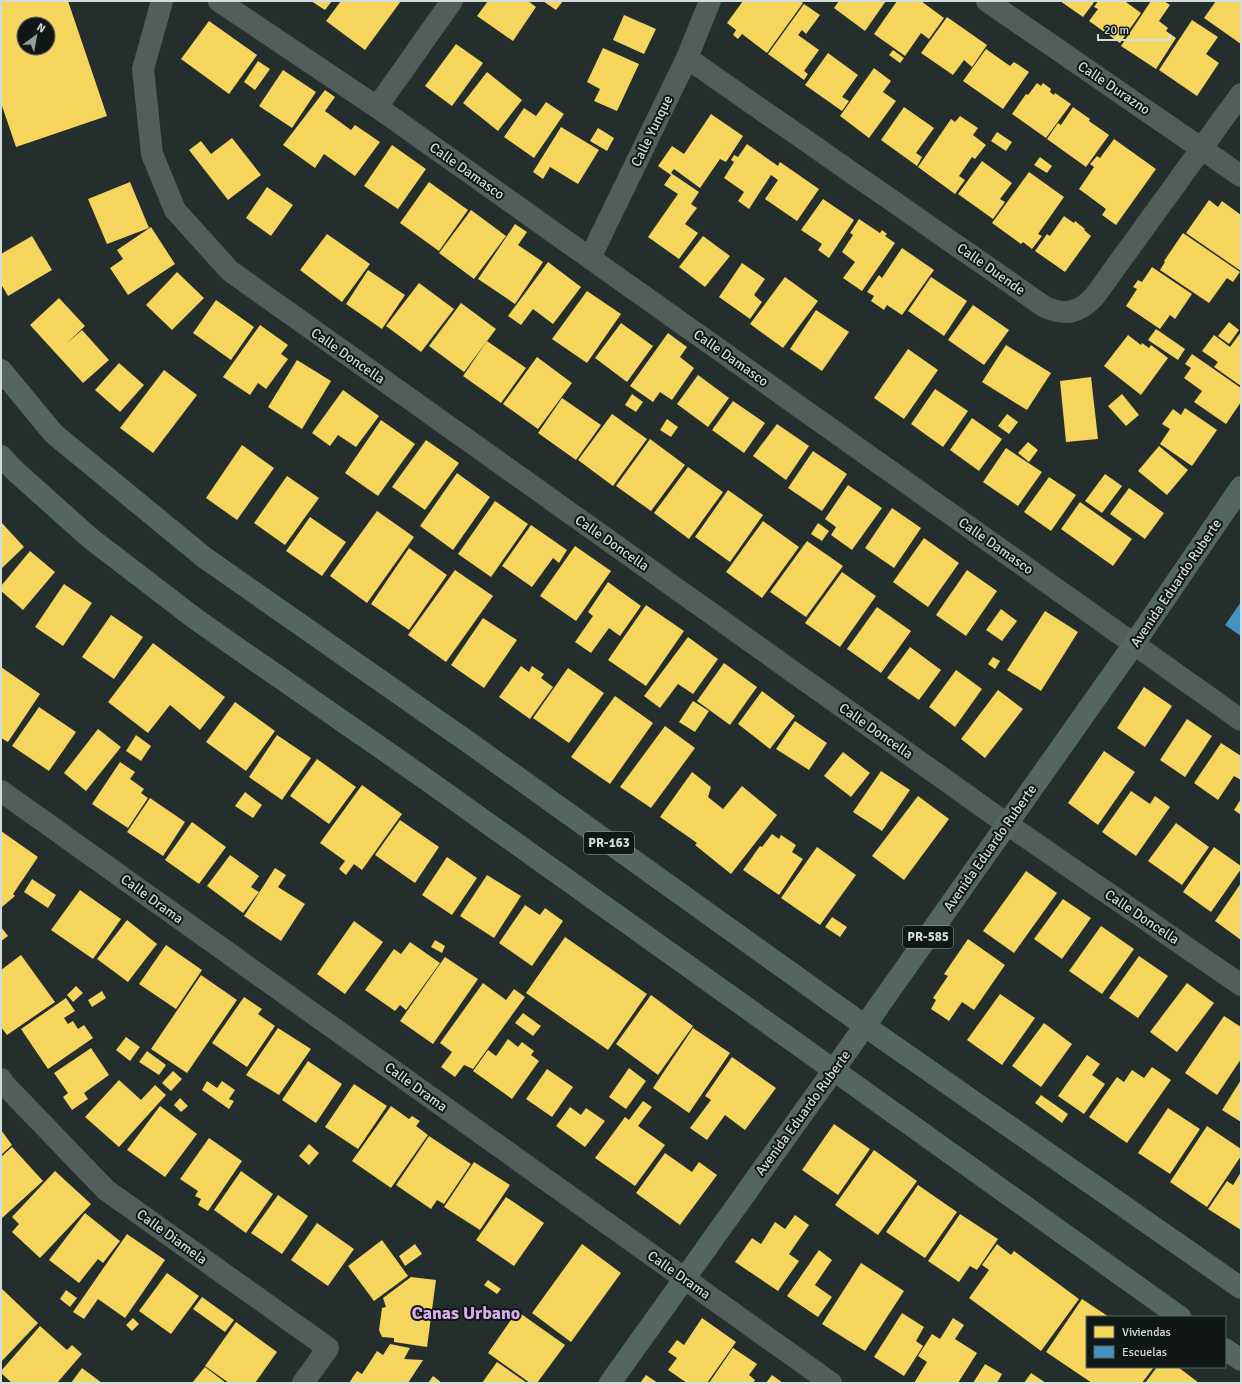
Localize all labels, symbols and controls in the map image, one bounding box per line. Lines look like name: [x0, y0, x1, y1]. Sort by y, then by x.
north arrow: [16, 16, 56, 56]
scale bar: [1098, 16, 1170, 42]
text: N: [34, 20, 48, 35]
text: 20 m: [1104, 23, 1129, 38]
street label: Calle Durazno: [1075, 58, 1153, 118]
street label: Calle Yunque: [627, 93, 677, 169]
street label: Calle Damasco: [426, 139, 508, 203]
street label: Calle Duende: [954, 239, 1028, 299]
street label: Calle Doncella: [308, 324, 388, 388]
street label: Calle Damasco: [690, 326, 772, 390]
street label: Calle Doncella: [572, 511, 652, 575]
street label: Calle Damasco: [955, 514, 1037, 578]
street label: Avenida Eduardo Ruberte: [1127, 516, 1225, 650]
street label: Calle Doncella: [836, 699, 916, 763]
street label: Avenida Eduardo Ruberte: [940, 781, 1040, 915]
road number: PR-163: [584, 832, 634, 854]
street label: Calle Drama: [117, 871, 187, 927]
street label: Calle Doncella: [1102, 886, 1182, 948]
road number: PR-585: [903, 926, 953, 948]
street label: Avenida Eduardo Ruberte: [752, 1047, 854, 1179]
street label: Calle Drama: [381, 1059, 451, 1115]
street label: Calle Diamela: [133, 1206, 211, 1268]
street label: Calle Drama: [644, 1247, 714, 1303]
district label: Canas Urbano: [412, 1302, 520, 1324]
legend: [1086, 1316, 1226, 1368]
text: Viviendas: [1122, 1325, 1171, 1340]
text: Escuelas: [1122, 1345, 1167, 1360]

